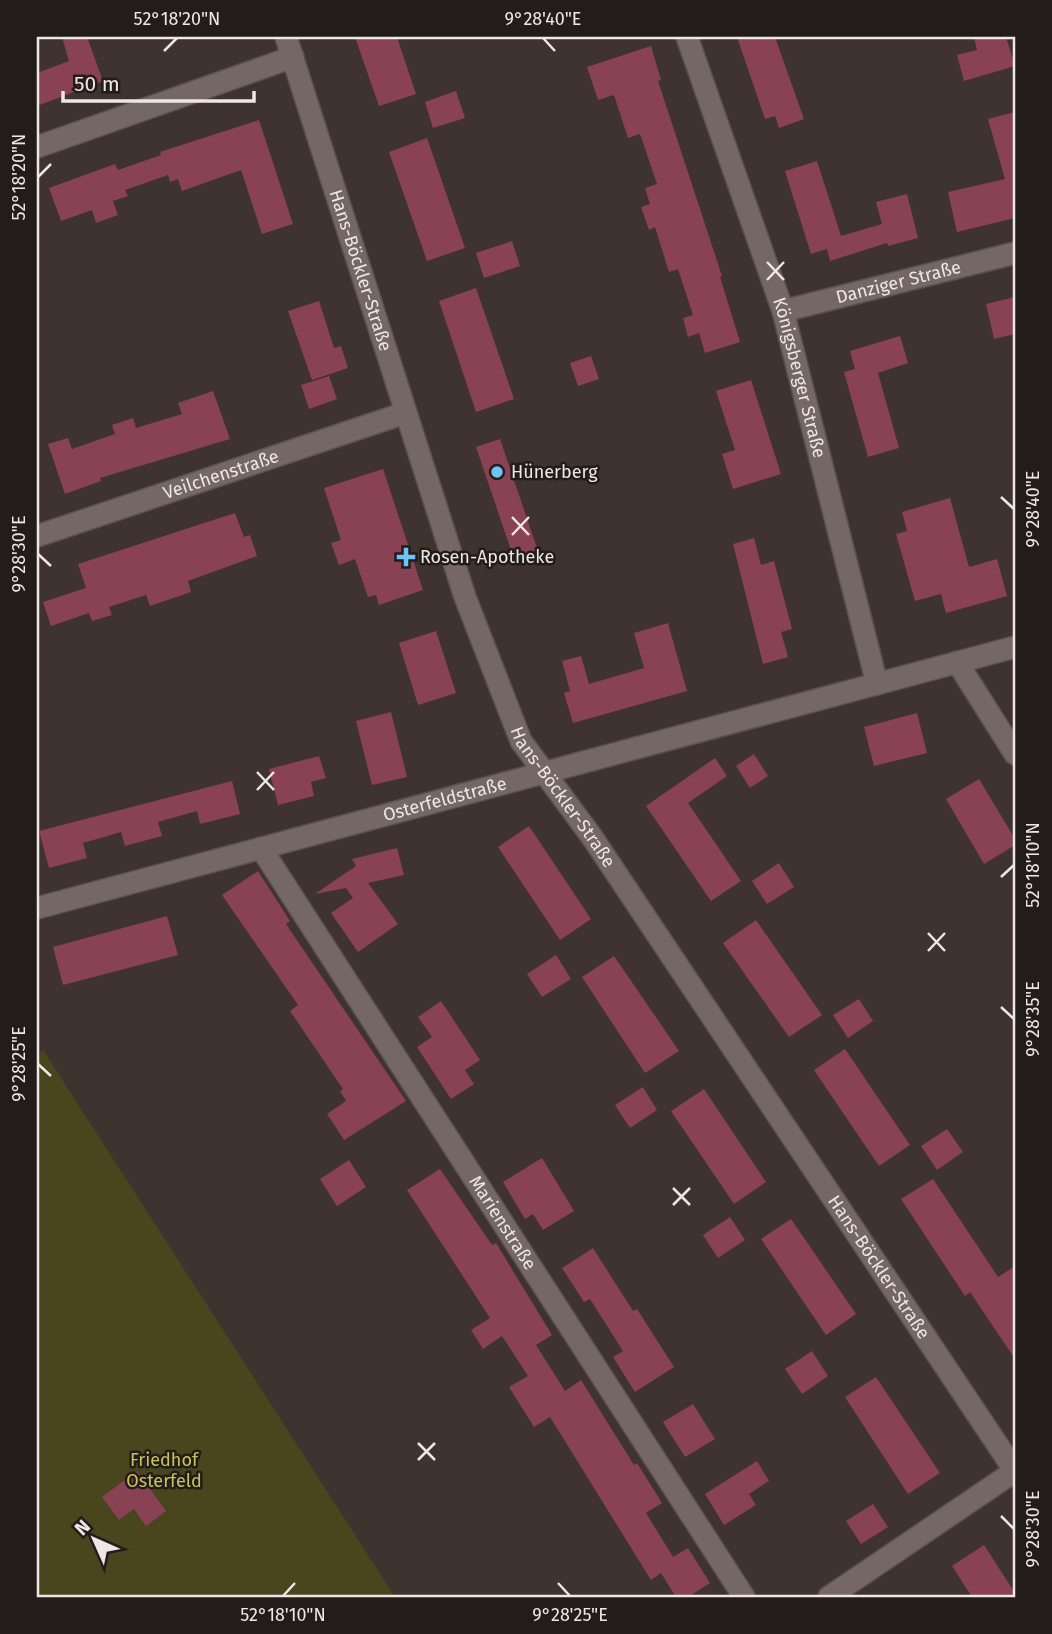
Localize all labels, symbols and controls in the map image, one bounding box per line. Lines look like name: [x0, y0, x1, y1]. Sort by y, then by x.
text: 52°18'20"N: [134, 8, 220, 30]
text: 9°28'40"E: [505, 8, 581, 30]
scale bar: [63, 60, 254, 104]
text: 50 m: [74, 71, 120, 97]
text: 52°18'20"N: [8, 134, 30, 220]
street label: Hans-Böckler-Straße: [325, 187, 397, 354]
street label: Danziger Straße: [834, 256, 963, 308]
street label: Königsberger Straße: [768, 294, 831, 460]
street label: Veilchenstraße: [160, 445, 282, 504]
place label: Hünerberg: [511, 461, 598, 483]
marker: Hünerberg: [489, 464, 505, 480]
text: 9°28'40"E: [1022, 471, 1044, 547]
text: 9°28'30"E: [8, 515, 30, 593]
place label: Rosen-Apotheke: [420, 546, 554, 568]
marker: Rosen-Apotheke: [398, 549, 414, 565]
street label: Hans-Böckler-Straße: [505, 723, 620, 872]
street label: Osterfeldstraße: [381, 772, 509, 826]
text: 52°18'10"N: [1022, 822, 1044, 908]
text: 9°28'35"E: [1022, 981, 1044, 1057]
text: 9°28'25"E: [8, 1026, 30, 1102]
street label: Marienstraße: [464, 1172, 541, 1274]
street label: Hans-Böckler-Straße: [823, 1191, 935, 1343]
park label: Friedhof Osterfeld: [126, 1449, 202, 1492]
text: 9°28'30"E: [1022, 1490, 1044, 1568]
north arrow: [60, 1504, 130, 1574]
text: N: [70, 1515, 95, 1540]
text: 52°18'10"N: [240, 1604, 326, 1626]
text: 9°28'25"E: [532, 1604, 608, 1626]

